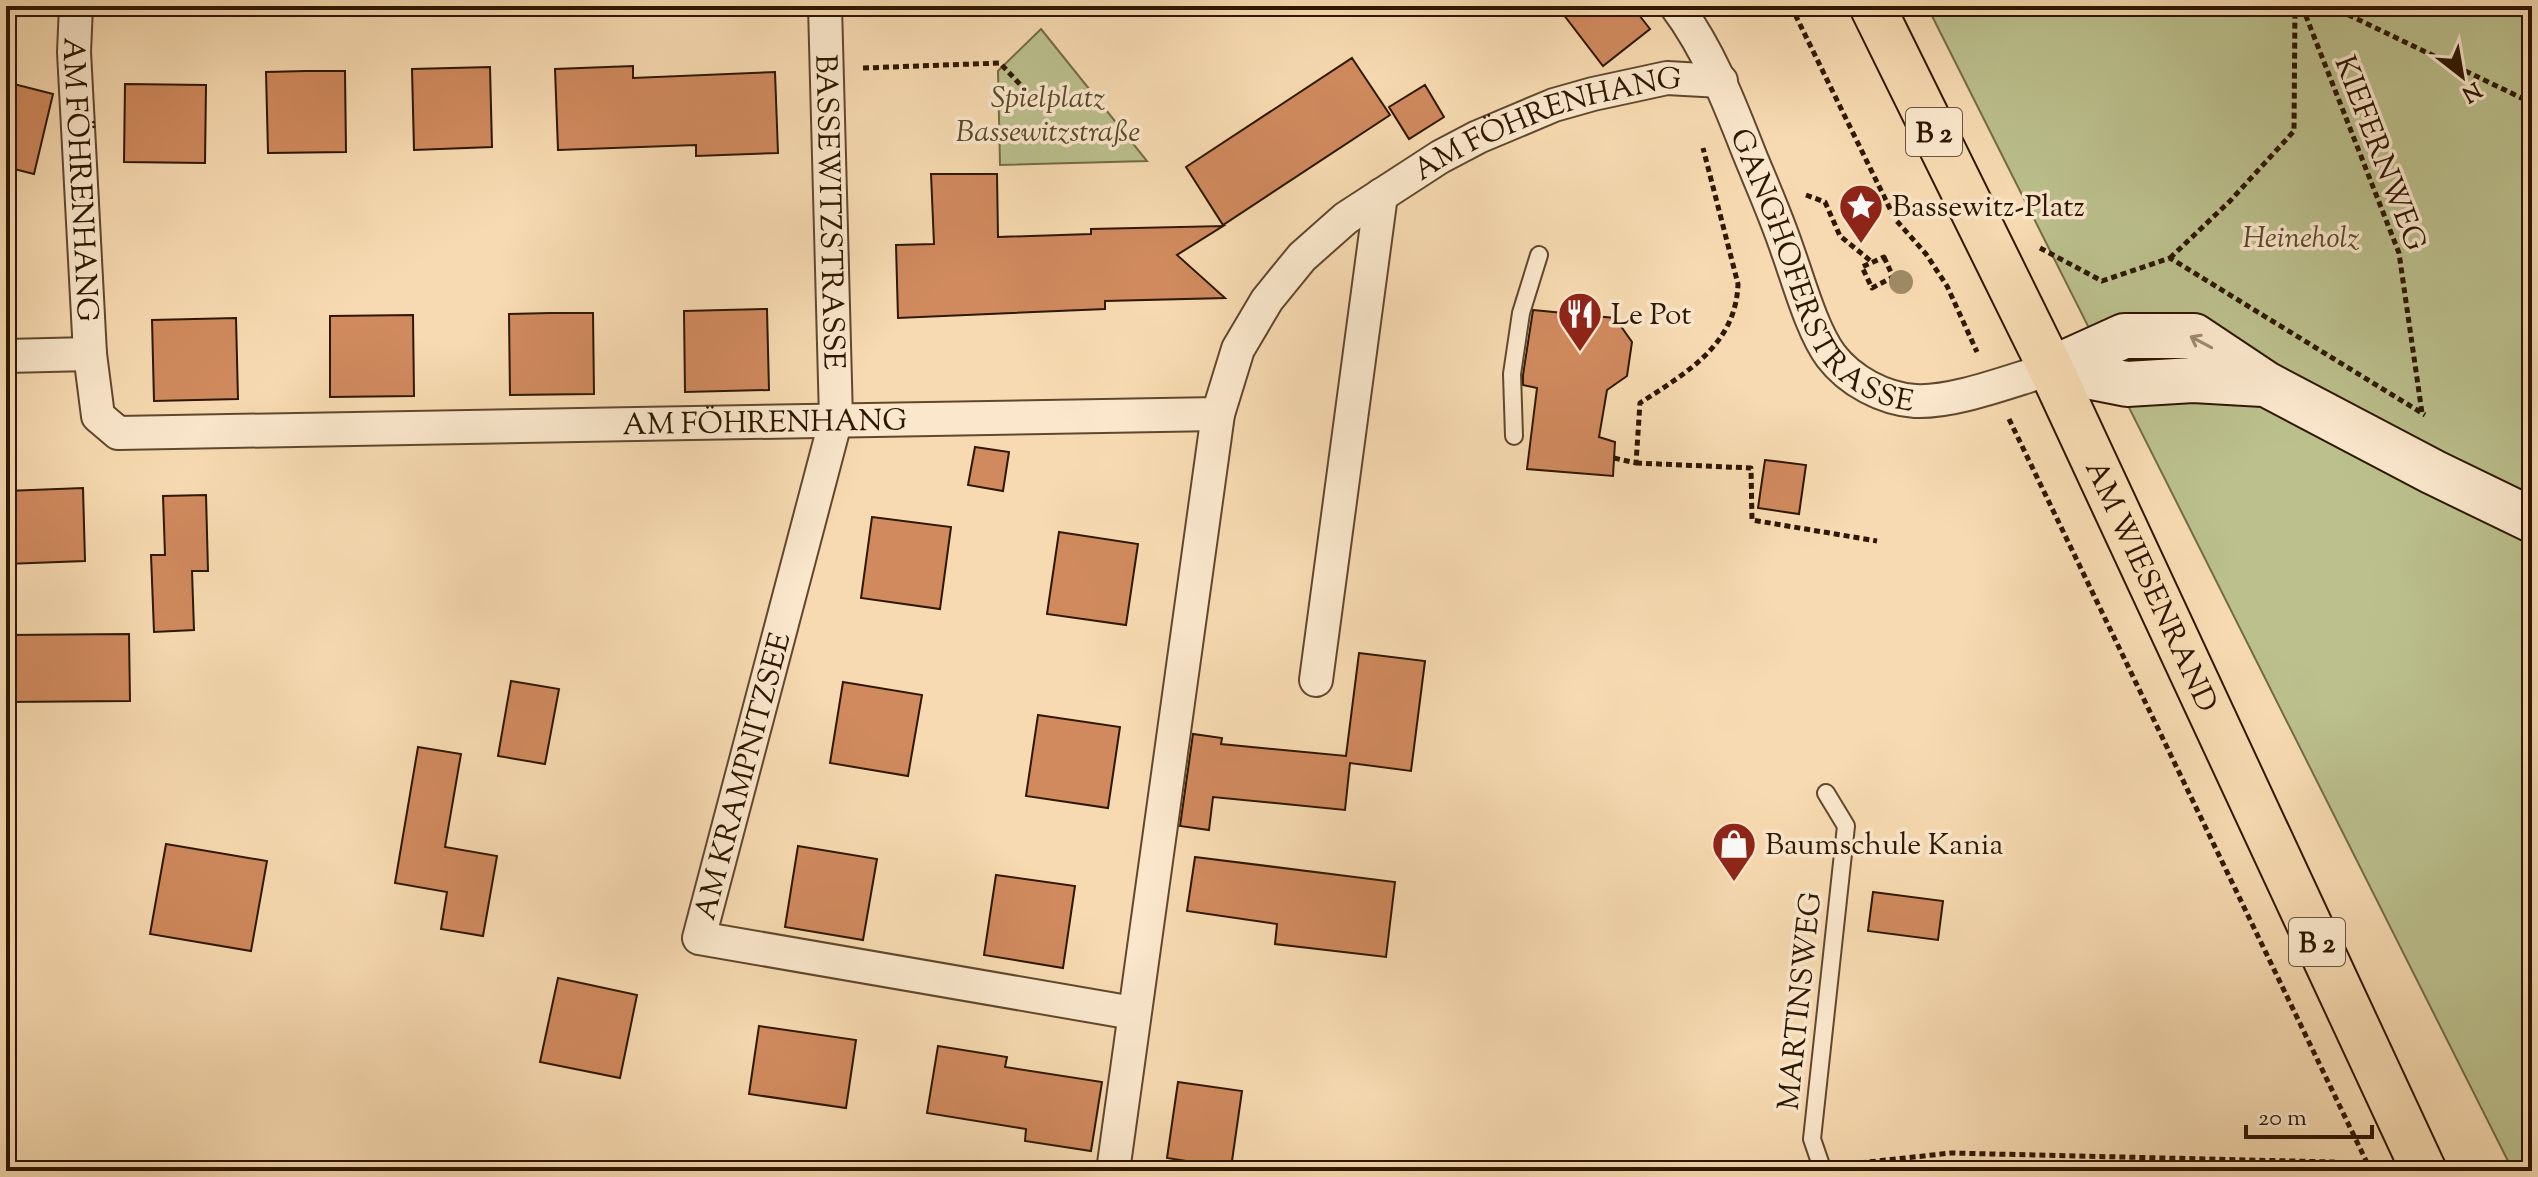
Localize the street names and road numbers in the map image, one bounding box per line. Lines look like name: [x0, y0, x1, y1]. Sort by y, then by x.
street label: AM FÖHRENHANG: [50, 37, 107, 323]
street label: KIEFERNWEG: [2322, 50, 2436, 258]
street label: BASSEWITZSTRASSE: [802, 54, 854, 370]
street label: AM FÖHRENHANG: [1405, 58, 1682, 193]
road number: B 2: [1906, 108, 1962, 156]
street label: GANGHOFERSTRASSE: [1717, 123, 1917, 425]
street label: AM FÖHRENHANG: [622, 400, 907, 448]
street label: AM WIESENRAND: [2073, 454, 2227, 720]
street label: AM KRAMPNITZSEE: [685, 628, 803, 925]
street label: MARTINSWEG: [1769, 890, 1834, 1112]
road number: B 2: [2289, 918, 2345, 966]

